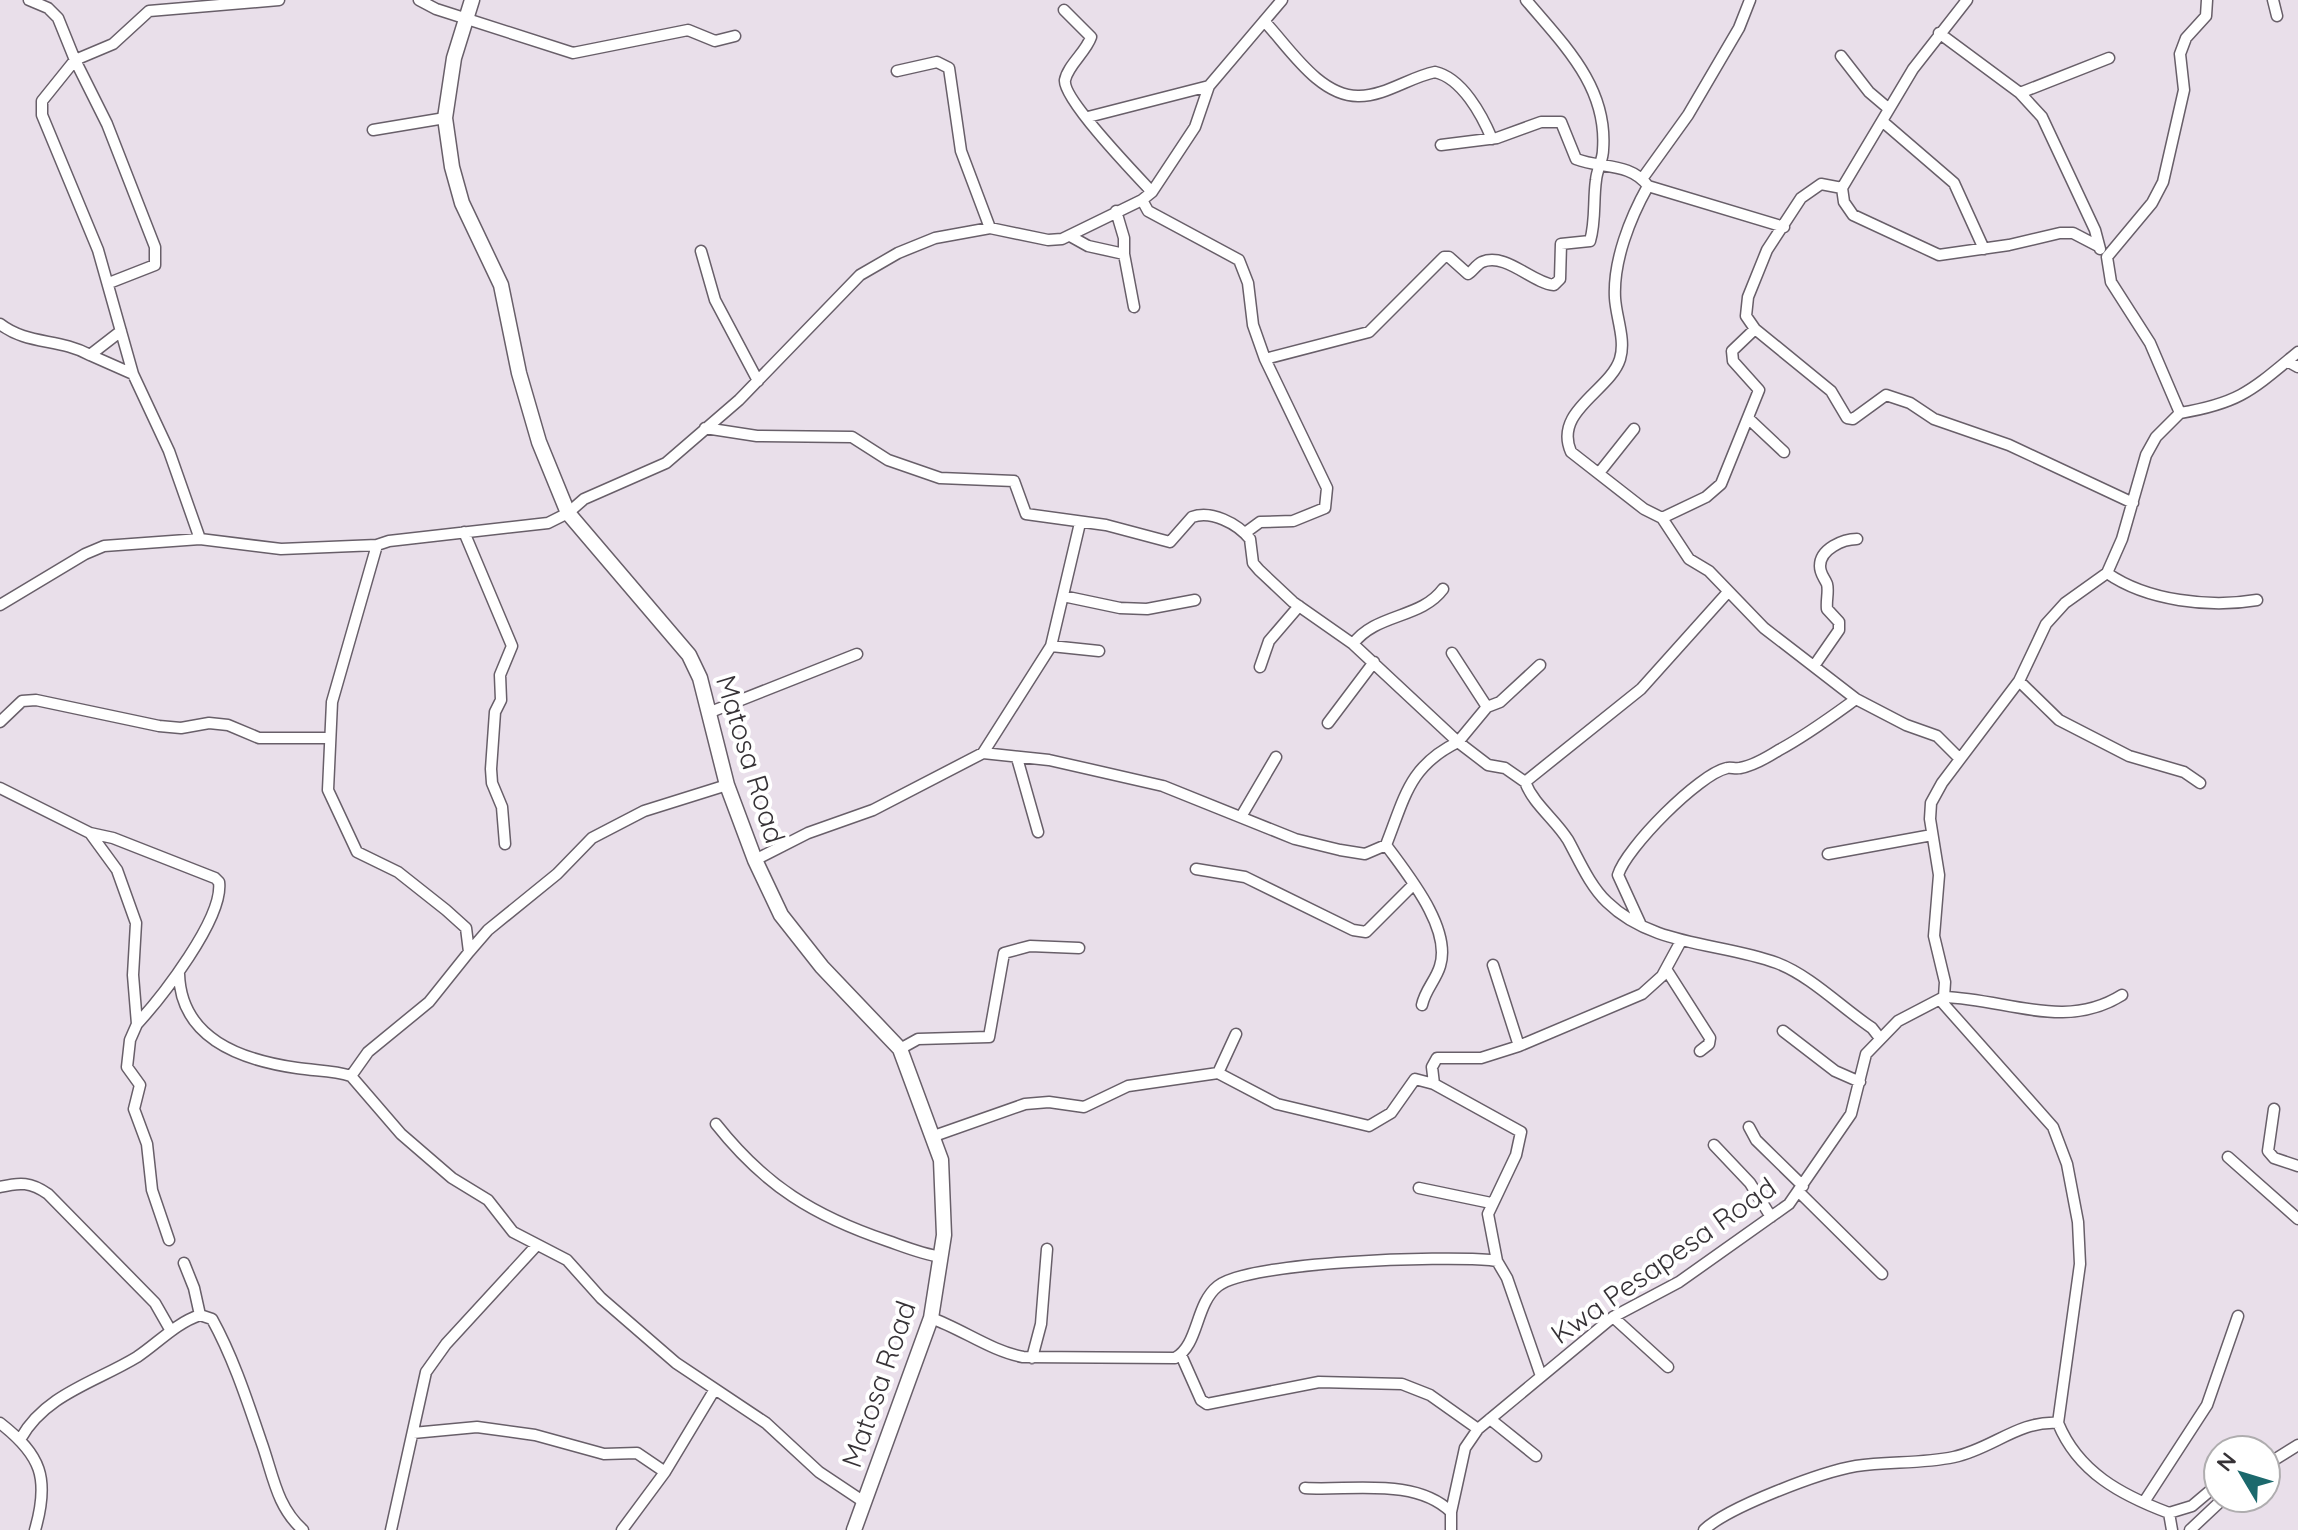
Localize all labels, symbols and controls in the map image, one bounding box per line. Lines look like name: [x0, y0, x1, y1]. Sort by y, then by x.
street label: Matosa Road: [709, 671, 793, 847]
street label: Kwa Pesapesa Road: [1544, 1169, 1782, 1351]
street label: Matosa Road: [833, 1296, 923, 1472]
north arrow: [2202, 1434, 2282, 1514]
text: N: [2210, 1447, 2242, 1477]

